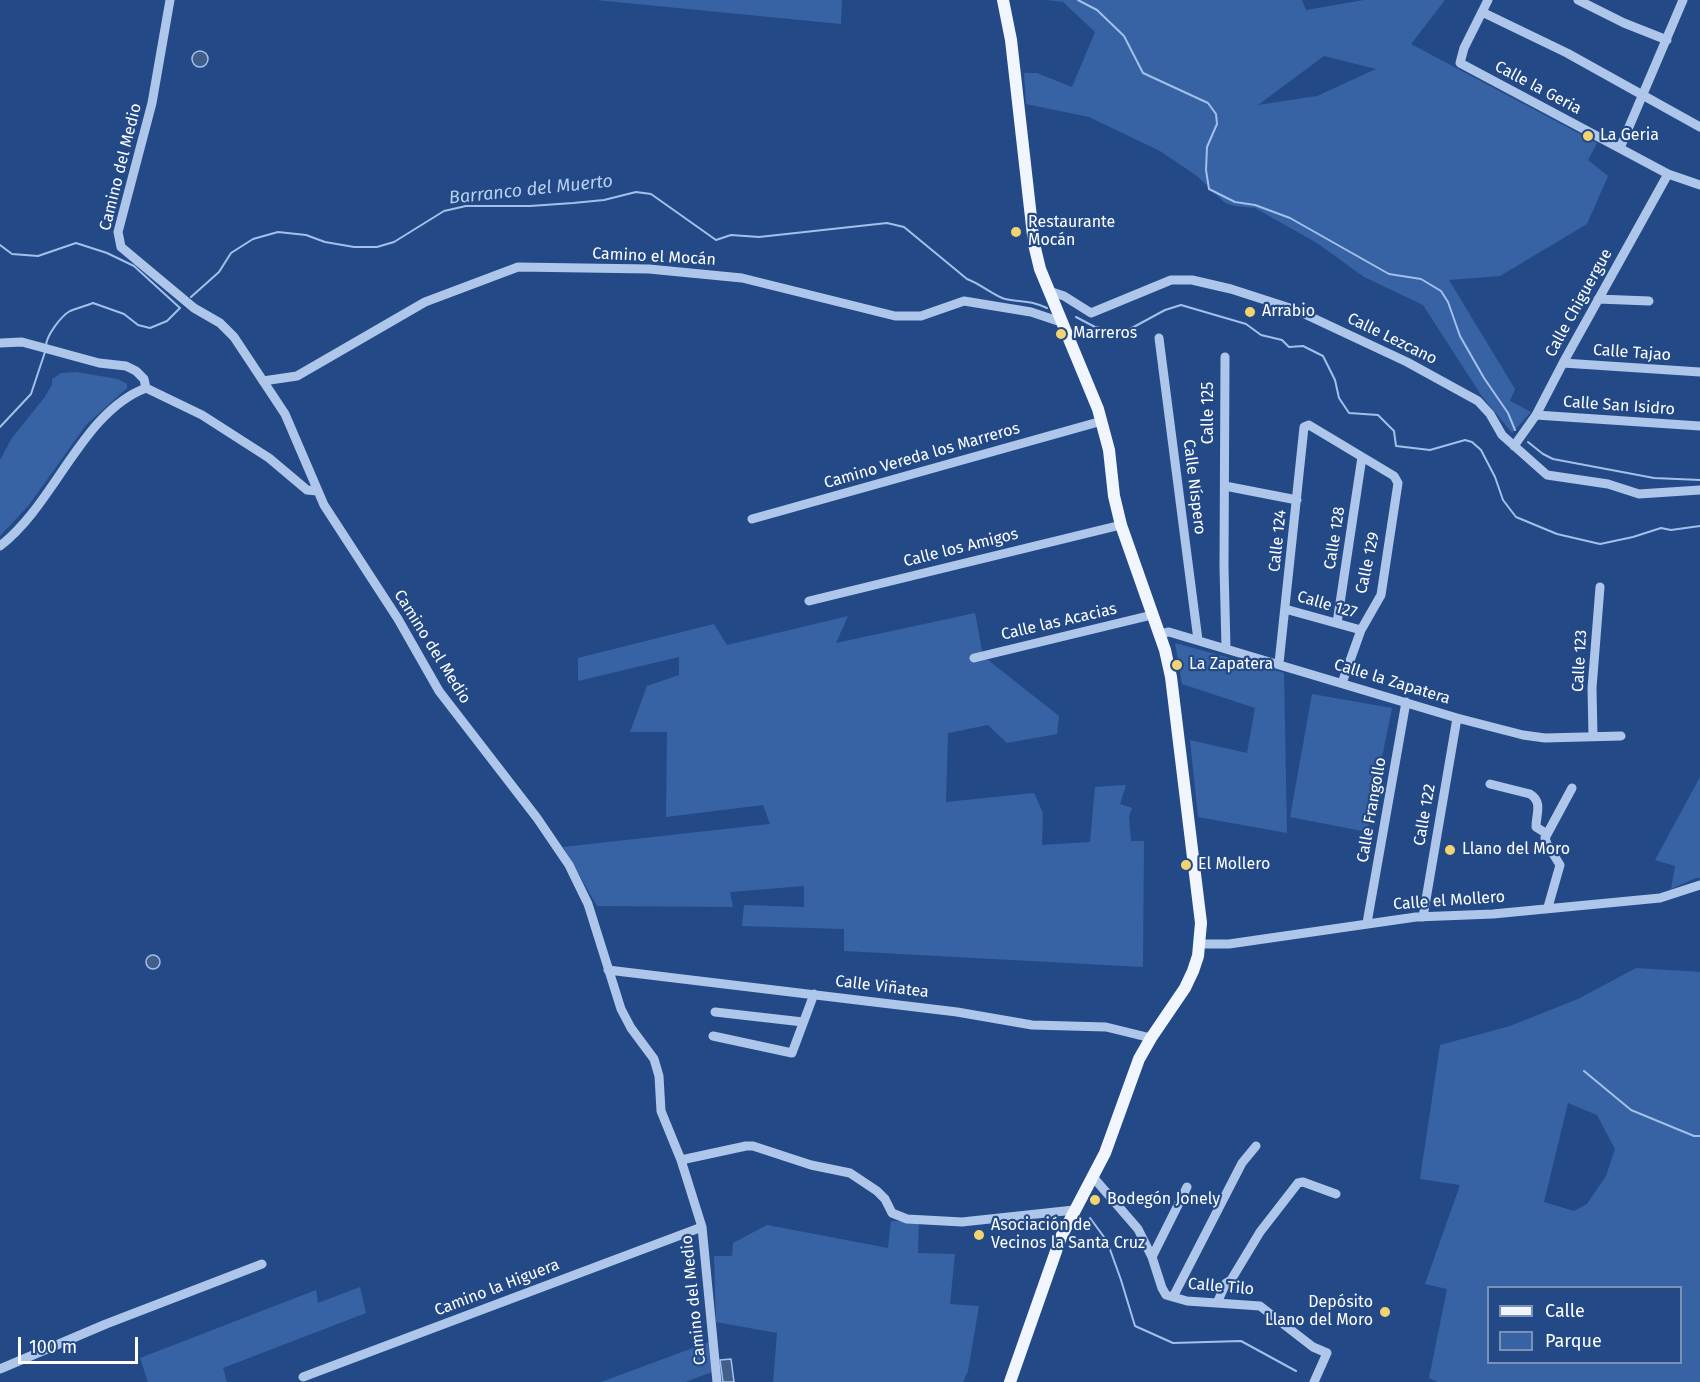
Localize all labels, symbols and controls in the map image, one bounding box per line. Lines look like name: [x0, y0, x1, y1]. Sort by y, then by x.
street label: Calle la Geria: [1491, 57, 1585, 119]
street label: Camino del Medio: [96, 101, 146, 233]
place label: La Geria: [1600, 126, 1659, 146]
marker: La Geria: [1581, 129, 1595, 143]
water label: Barranco del Muerto: [448, 171, 614, 209]
place label: Restaurante Mocán: [1028, 213, 1115, 251]
marker: Restaurante Mocán: [1009, 225, 1023, 239]
street label: Camino el Mocán: [592, 244, 716, 270]
street label: Calle Chiguergue: [1541, 246, 1617, 360]
place label: Arrabio: [1262, 302, 1315, 322]
marker: Arrabio: [1243, 305, 1257, 319]
street label: Calle Lezcano: [1344, 309, 1440, 369]
place label: Marreros: [1073, 324, 1137, 344]
marker: Marreros: [1054, 327, 1068, 341]
street label: Calle Tajao: [1592, 341, 1672, 365]
street label: Calle 125: [1199, 382, 1219, 444]
street label: Calle San Isidro: [1562, 393, 1676, 419]
street label: Camino Vereda los Marreros: [822, 419, 1022, 493]
street label: Calle Níspero: [1179, 438, 1209, 536]
street label: Calle 128: [1321, 505, 1349, 571]
street label: Calle 124: [1265, 509, 1291, 573]
street label: Calle los Amigos: [902, 524, 1020, 572]
street label: Calle 129: [1352, 530, 1384, 596]
street label: Camino del Medio: [389, 587, 475, 707]
street label: Calle 127: [1295, 587, 1359, 623]
street label: Calle las Acacias: [999, 599, 1119, 645]
street label: Calle 123: [1569, 629, 1591, 693]
place label: La Zapatera: [1189, 655, 1273, 675]
street label: Calle la Zapatera: [1332, 655, 1452, 709]
marker: La Zapatera: [1170, 658, 1184, 672]
street label: Calle Frangollo: [1353, 756, 1391, 864]
street label: Calle 122: [1410, 783, 1440, 847]
place label: Llano del Moro: [1462, 840, 1570, 860]
marker: Llano del Moro: [1443, 843, 1457, 857]
place label: El Mollero: [1198, 855, 1270, 875]
marker: El Mollero: [1179, 858, 1193, 872]
street label: Calle el Mollero: [1392, 888, 1506, 914]
street label: Calle Viñatea: [834, 972, 930, 1002]
place label: Bodegón Jonely: [1107, 1190, 1220, 1210]
marker: Bodegón Jonely: [1088, 1193, 1102, 1207]
place label: Asociación de Vecinos la Santa Cruz: [991, 1216, 1145, 1254]
marker: Asociación de Vecinos la Santa Cruz: [972, 1228, 986, 1242]
street label: Camino del Medio: [678, 1234, 710, 1366]
street label: Camino la Higuera: [432, 1255, 562, 1321]
street label: Calle Tilo: [1187, 1275, 1255, 1299]
legend: [1487, 1286, 1682, 1364]
place label: Depósito Llano del Moro: [1265, 1293, 1373, 1331]
text: Calle: [1545, 1300, 1585, 1322]
marker: Depósito Llano del Moro: [1378, 1305, 1392, 1319]
scale bar: [21, 1325, 141, 1363]
text: Parque: [1545, 1330, 1602, 1352]
text: 100 m: [29, 1336, 77, 1358]

